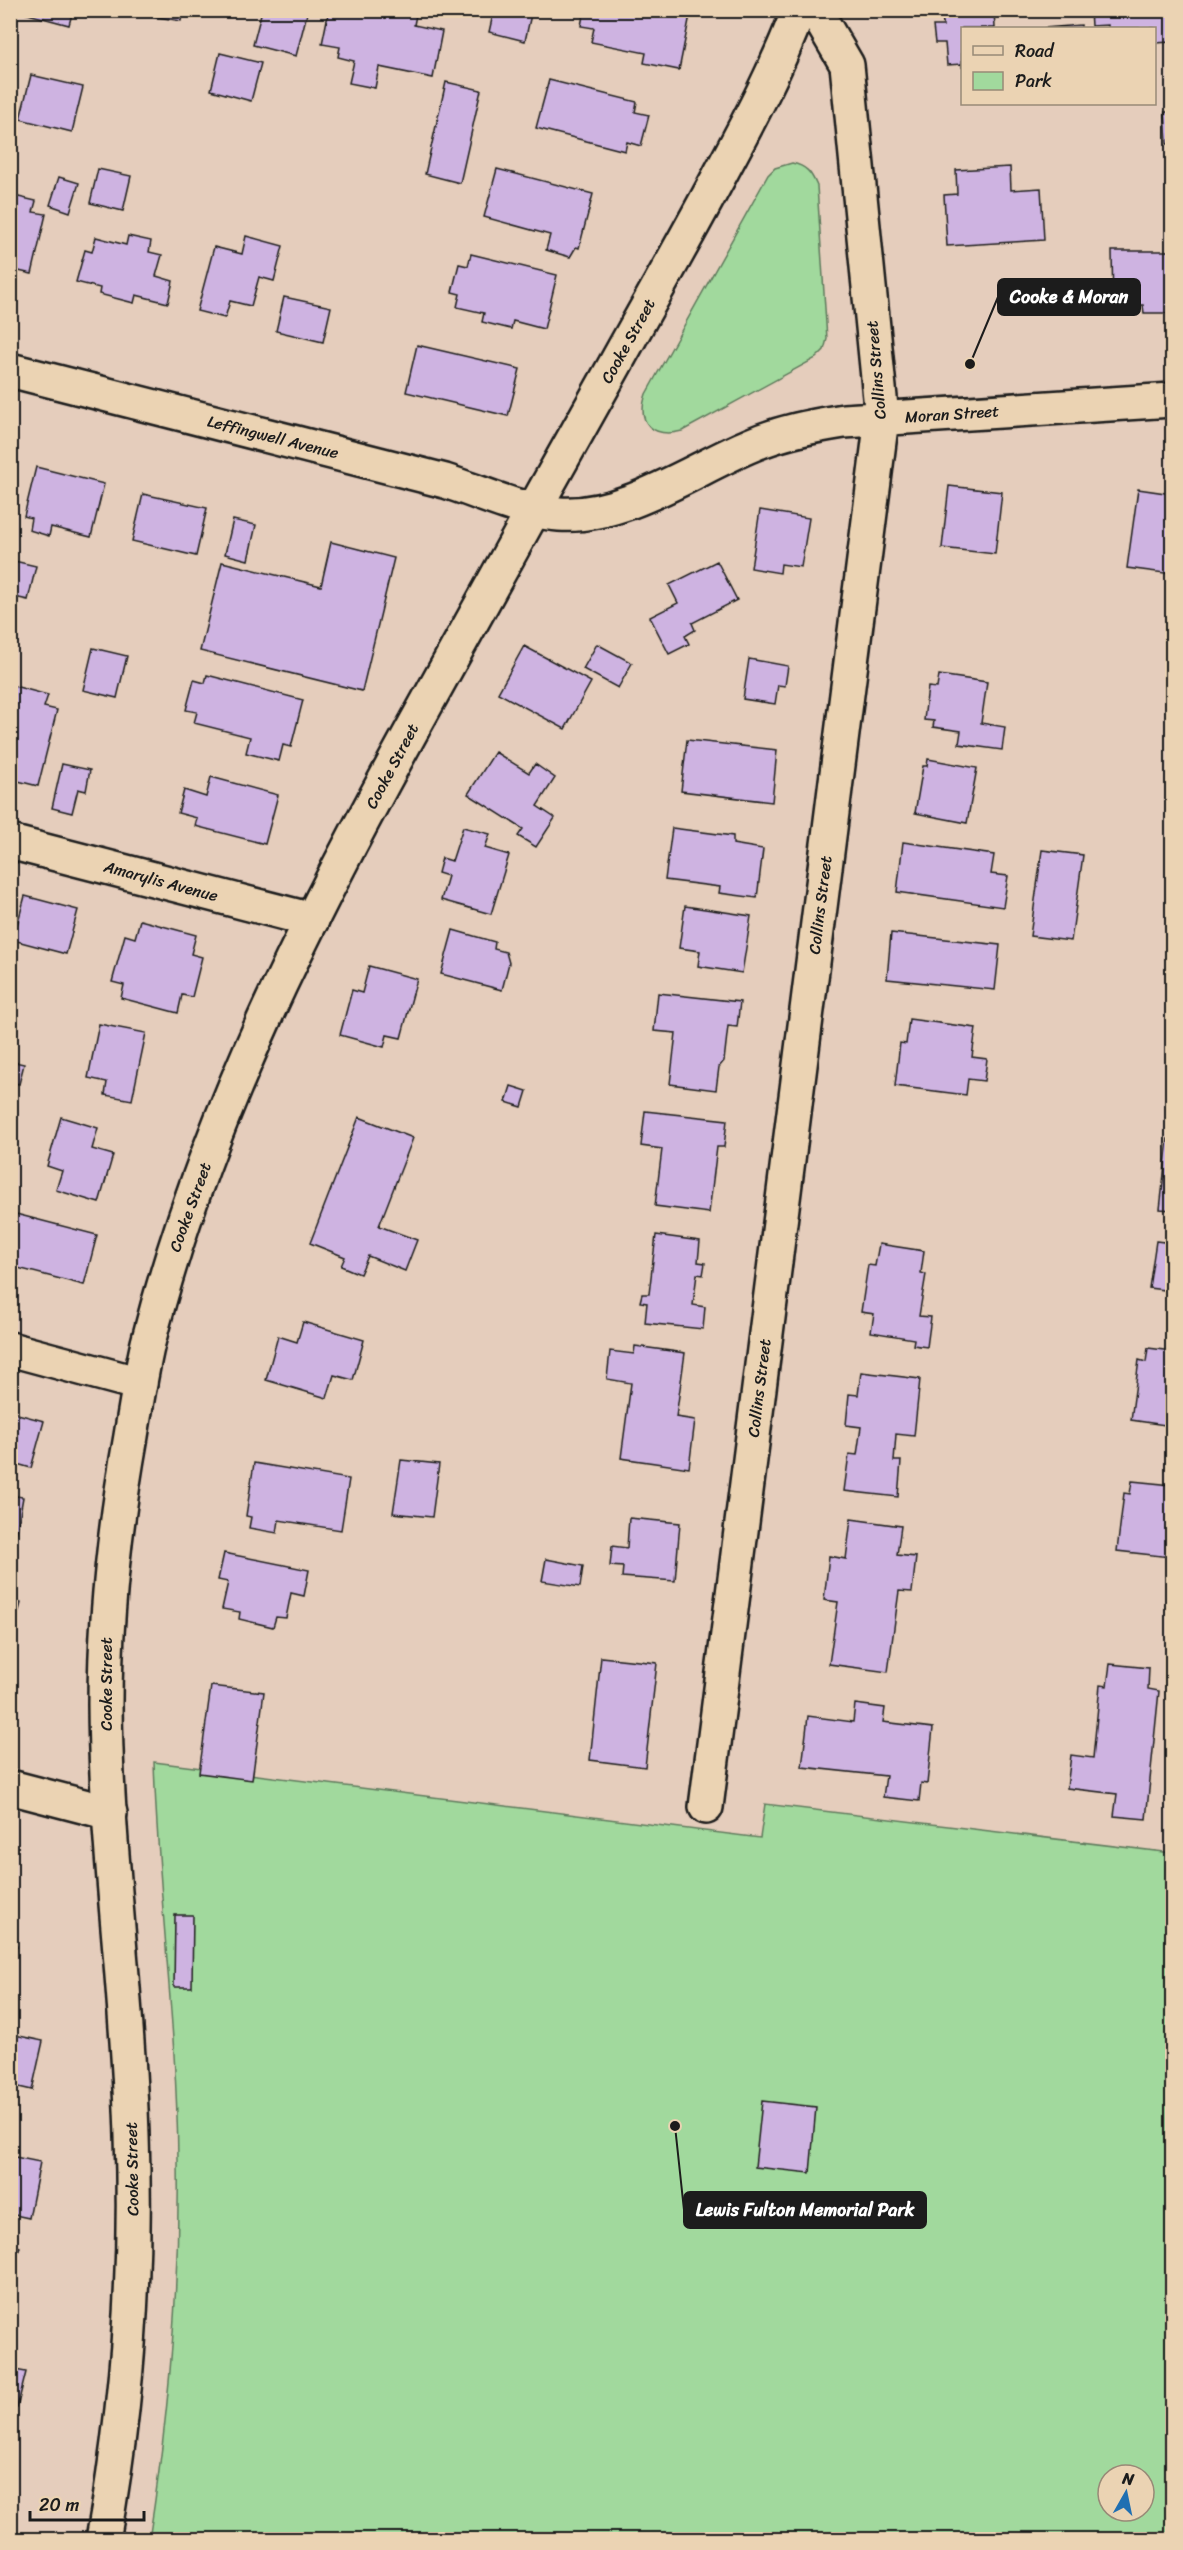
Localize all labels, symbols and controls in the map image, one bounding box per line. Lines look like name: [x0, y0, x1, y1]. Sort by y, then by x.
legend: [961, 27, 1156, 105]
text: Road: [1015, 35, 1055, 67]
text: Park: [1015, 65, 1052, 97]
callout: Cooke & Moran: [998, 279, 1140, 315]
text: Cooke & Moran: [1009, 281, 1129, 313]
street label: Cooke Street: [593, 293, 663, 389]
street label: Collins Street: [857, 319, 895, 421]
street label: Moran Street: [904, 396, 1000, 432]
street label: Leffingwell Avenue: [204, 407, 342, 467]
street label: Cooke Street: [357, 718, 427, 814]
street label: Amarylis Avenue: [100, 852, 221, 910]
street label: Collins Street: [800, 854, 840, 956]
street label: Cooke Street: [160, 1158, 220, 1256]
street label: Collins Street: [739, 1337, 779, 1439]
street label: Cooke Street: [92, 1637, 121, 1731]
street label: Cooke Street: [117, 2122, 147, 2216]
callout: Lewis Fulton Memorial Park: [684, 2192, 926, 2228]
text: Lewis Fulton Memorial Park: [696, 2194, 915, 2226]
north arrow: [1096, 2463, 1156, 2523]
text: N: [1120, 2463, 1137, 2494]
scale bar: [30, 2484, 144, 2522]
text: 20 m: [39, 2489, 79, 2521]

